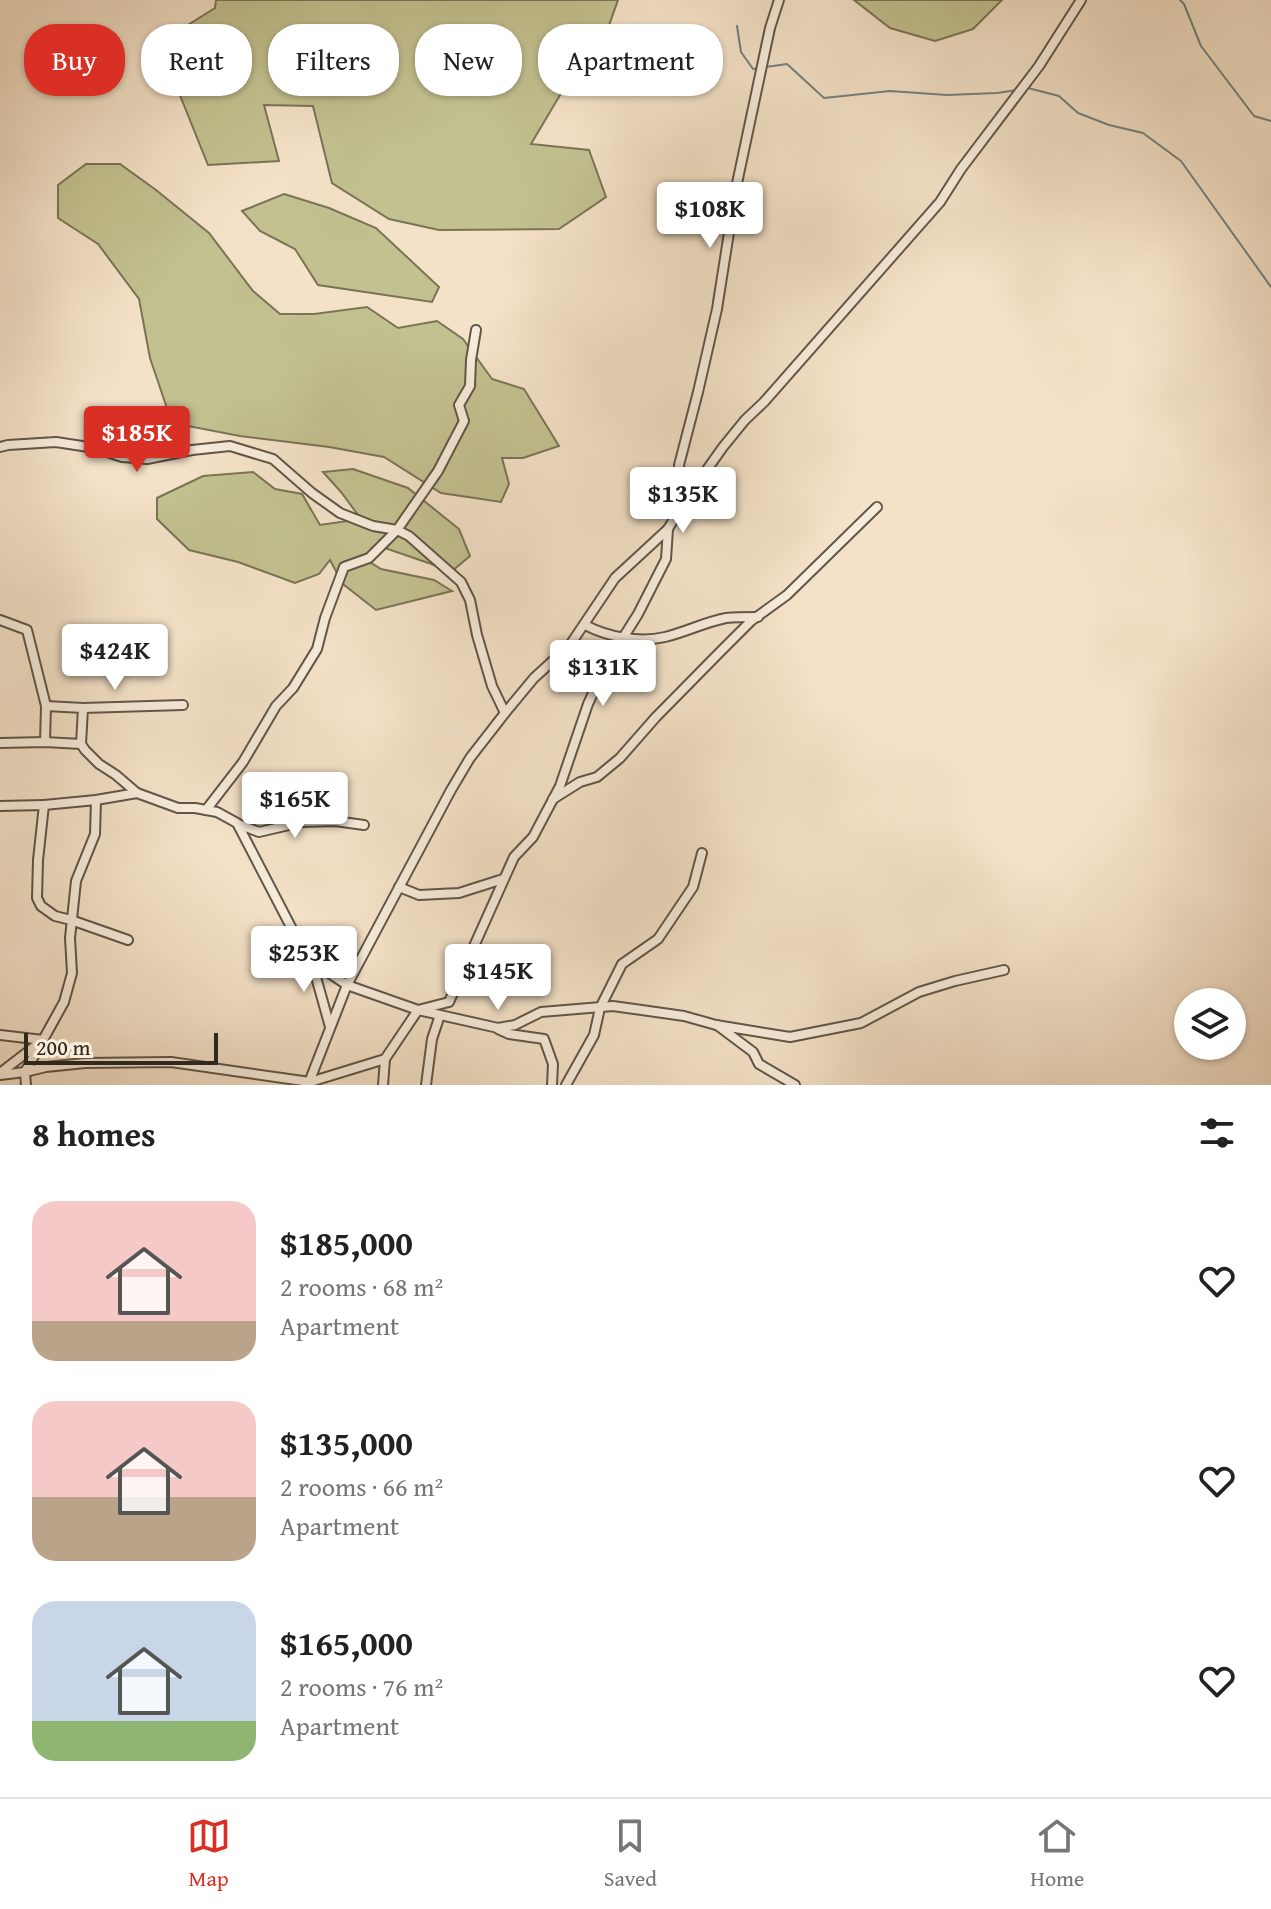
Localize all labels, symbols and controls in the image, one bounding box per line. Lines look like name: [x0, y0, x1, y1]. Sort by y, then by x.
chip: Buy: [24, 24, 125, 96]
chip: Rent: [141, 24, 252, 96]
chip: Filters: [268, 24, 399, 96]
chip: New: [415, 24, 522, 96]
chip: Apartment: [538, 24, 723, 96]
pin: $108K: [654, 182, 766, 250]
text: $108K: [675, 188, 745, 227]
pin: $185K: [81, 406, 193, 474]
text: $185K: [102, 412, 172, 451]
pin: $135K: [627, 467, 739, 535]
text: $135K: [648, 473, 718, 512]
pin: $424K: [59, 624, 171, 692]
text: $424K: [80, 630, 150, 669]
pin: $131K: [547, 640, 659, 708]
text: $131K: [568, 646, 638, 685]
pin: $165K: [239, 772, 351, 840]
text: $165K: [260, 778, 330, 817]
pin: $253K: [248, 926, 360, 994]
text: $253K: [269, 932, 339, 971]
pin: $145K: [442, 944, 554, 1012]
text: $145K: [463, 950, 533, 989]
map controls: [1174, 988, 1246, 1060]
button: layers: [1174, 988, 1246, 1060]
scale bar: [24, 1029, 218, 1065]
text: 200 m: [36, 1031, 91, 1063]
text: 8 homes: [32, 1109, 156, 1158]
icon: filters: [1195, 1111, 1239, 1155]
text: $185,000: [280, 1218, 413, 1267]
icon: home: [96, 1233, 192, 1329]
icon: heart: [1195, 1259, 1239, 1303]
text: 2 rooms · 68 m²: [280, 1267, 443, 1306]
text: Apartment: [280, 1306, 399, 1345]
text: $135,000: [280, 1418, 413, 1467]
icon: home: [96, 1433, 192, 1529]
icon: heart: [1195, 1459, 1239, 1503]
text: 2 rooms · 66 m²: [280, 1467, 443, 1506]
text: Apartment: [280, 1506, 399, 1545]
text: $165,000: [280, 1618, 413, 1667]
icon: home: [96, 1633, 192, 1729]
icon: heart: [1195, 1659, 1239, 1703]
text: 2 rooms · 76 m²: [280, 1667, 443, 1706]
text: Apartment: [280, 1706, 399, 1745]
tab: Map: [187, 1814, 231, 1894]
tab: Saved: [604, 1814, 657, 1894]
tab: Home: [1030, 1814, 1084, 1894]

